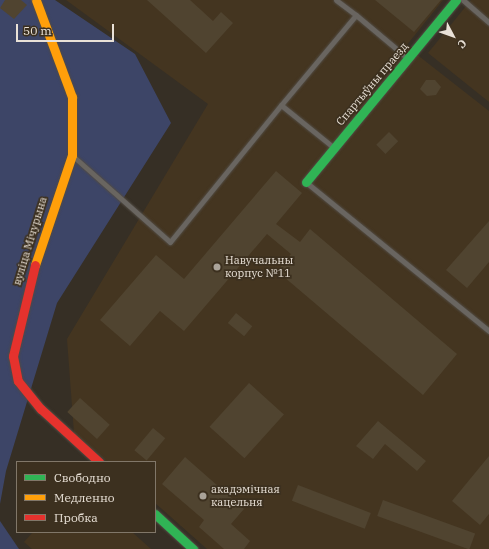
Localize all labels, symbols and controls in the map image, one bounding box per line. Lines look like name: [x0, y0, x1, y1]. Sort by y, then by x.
scale bar: [18, 16, 116, 42]
north arrow: [433, 16, 473, 56]
text: 50 m: [23, 23, 52, 38]
text: С: [454, 37, 470, 51]
street label: Спартыўны праезд: [333, 40, 411, 128]
street label: вуліца Мічурына: [10, 195, 50, 287]
place label: Навучальны корпус №11: [225, 254, 293, 280]
marker: Навучальны корпус №11: [212, 262, 222, 272]
legend: [16, 461, 156, 533]
text: Свободно: [54, 470, 111, 485]
place label: акадэмічная кацельня: [211, 483, 280, 509]
text: Медленно: [54, 490, 115, 505]
marker: акадэмічная кацельня: [198, 491, 208, 501]
text: Пробка: [54, 510, 98, 525]

